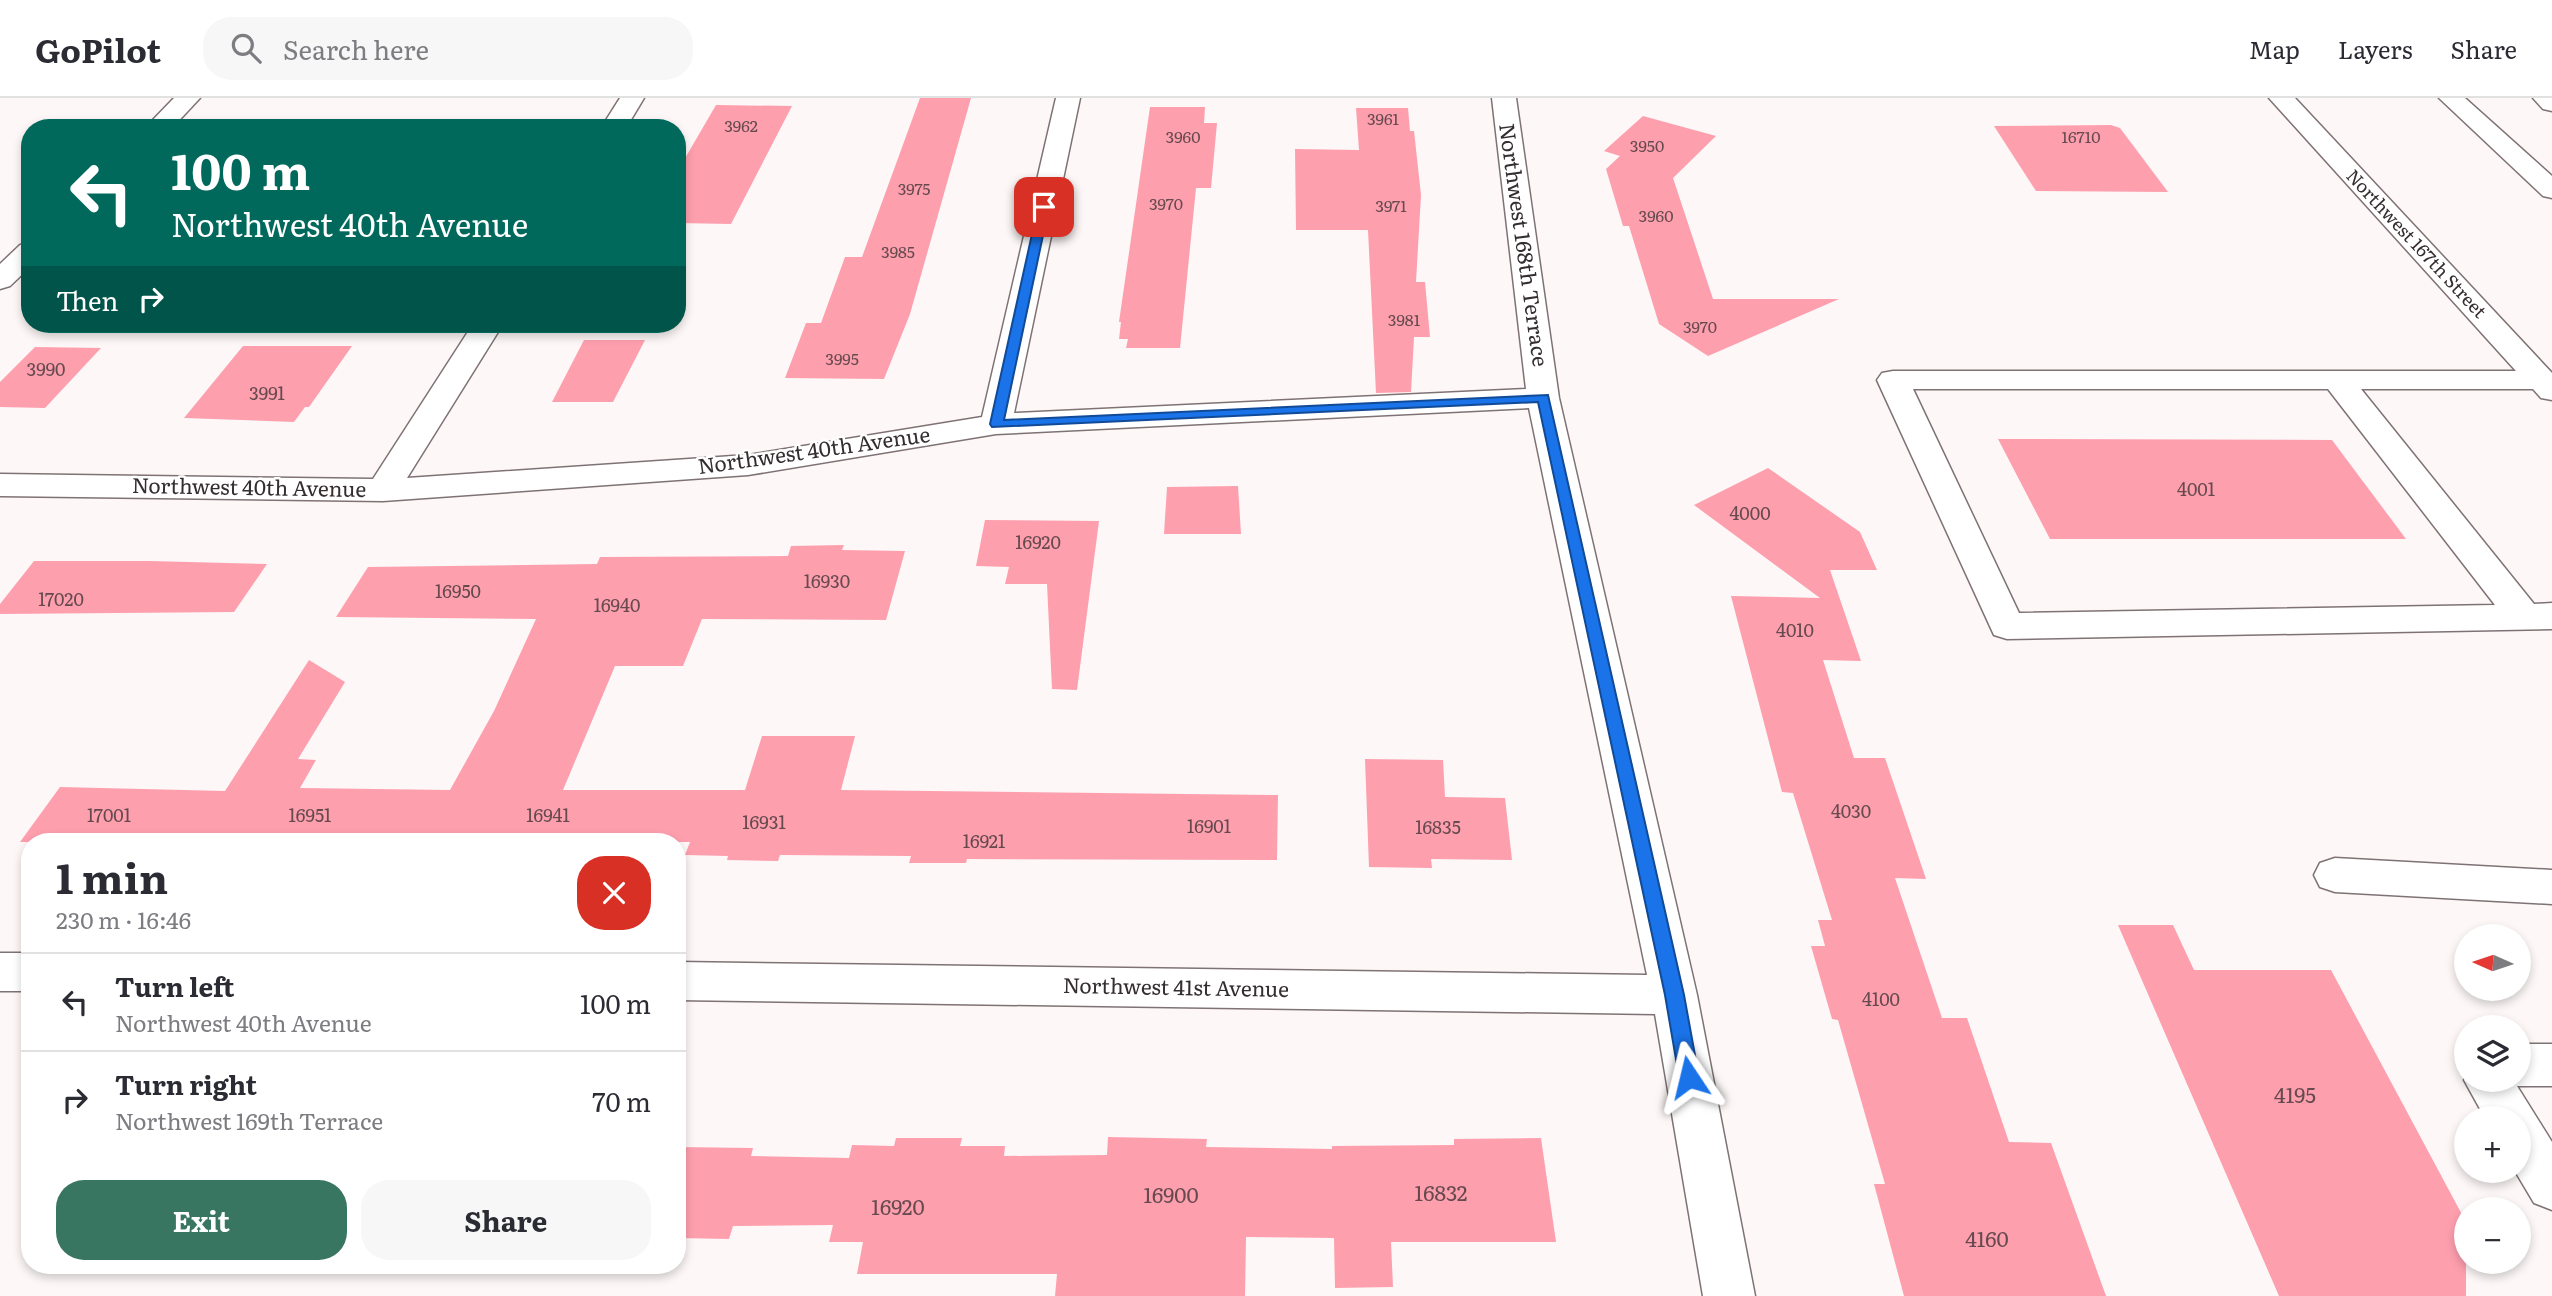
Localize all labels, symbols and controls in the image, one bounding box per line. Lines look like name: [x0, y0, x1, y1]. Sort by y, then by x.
search box: [203, 17, 693, 80]
text: GoPilot: [35, 24, 161, 73]
icon: search: [227, 29, 265, 67]
text: Search here: [283, 29, 429, 68]
text: Map: [2249, 31, 2300, 66]
text: Layers: [2338, 31, 2412, 66]
text: Share: [2450, 31, 2517, 66]
house number: 3961: [1367, 106, 1400, 130]
house number: 3962: [724, 113, 758, 137]
street label: Northwest 168th Terrace: [1493, 121, 1558, 368]
house number: 3960: [1166, 124, 1200, 148]
house number: 16710: [2062, 124, 2100, 148]
text: 100 m: [171, 132, 310, 205]
house number: 3950: [1630, 133, 1664, 157]
icon: left: [56, 147, 147, 238]
street label: Northwest 167th Street: [2341, 162, 2494, 324]
house number: 3975: [898, 176, 930, 200]
pin: [1014, 177, 1074, 237]
icon: arrive: [1025, 188, 1063, 226]
house number: 3970: [1149, 191, 1183, 215]
house number: 3971: [1375, 193, 1407, 217]
text: Northwest 40th Avenue: [171, 199, 528, 247]
house number: 3960: [1639, 203, 1673, 227]
house number: 3985: [881, 239, 915, 263]
text: Then: [56, 280, 118, 319]
icon: right: [132, 280, 170, 318]
house number: 3981: [1388, 307, 1421, 331]
house number: 3970: [1683, 314, 1717, 338]
house number: 3995: [825, 346, 859, 370]
house number: 3990: [27, 355, 66, 382]
house number: 3991: [249, 379, 285, 406]
street label: Northwest 40th Avenue: [695, 417, 932, 480]
street label: Northwest 40th Avenue: [132, 468, 367, 503]
house number: 4001: [2177, 475, 2215, 502]
house number: 4000: [1729, 499, 1771, 526]
house number: 16920: [1015, 528, 1061, 555]
house number: 16930: [804, 567, 850, 594]
house number: 16950: [435, 577, 481, 604]
house number: 17020: [38, 585, 84, 612]
house number: 16940: [594, 591, 640, 618]
house number: 4010: [1776, 616, 1814, 643]
house number: 4030: [1831, 797, 1871, 824]
house number: 17001: [87, 801, 131, 828]
house number: 16951: [289, 801, 331, 828]
house number: 16941: [526, 801, 570, 828]
house number: 16931: [742, 808, 786, 835]
house number: 16901: [1187, 812, 1231, 839]
house number: 16835: [1415, 813, 1461, 840]
house number: 16921: [963, 827, 1005, 854]
text: 1 min: [56, 845, 168, 907]
button: close: [577, 856, 651, 930]
text: 230 m · 16:46: [56, 902, 191, 936]
north arrow: [2454, 924, 2530, 1001]
map controls: [2454, 924, 2531, 1274]
text: Turn left: [115, 966, 234, 1005]
street label: Northwest 41st Avenue: [1063, 968, 1290, 1003]
icon: left: [56, 983, 94, 1021]
text: 100 m: [580, 983, 651, 1022]
house number: 4100: [1862, 985, 1900, 1012]
text: Northwest 40th Avenue: [115, 1005, 372, 1039]
button: layers: [2454, 1015, 2531, 1092]
position arrow: [1652, 1040, 1726, 1114]
text: Turn right: [115, 1064, 257, 1103]
house number: 4195: [2274, 1078, 2316, 1109]
icon: right: [56, 1081, 94, 1119]
text: 70 m: [592, 1081, 651, 1120]
text: Northwest 169th Terrace: [115, 1103, 383, 1137]
button: +: [2454, 1106, 2531, 1183]
house number: 16832: [1415, 1176, 1467, 1207]
house number: 16900: [1143, 1178, 1199, 1209]
button: Exit: [56, 1180, 347, 1260]
button: Share: [361, 1180, 651, 1260]
house number: 16920: [871, 1190, 925, 1221]
button: −: [2454, 1197, 2531, 1274]
house number: 4160: [1965, 1222, 2009, 1253]

